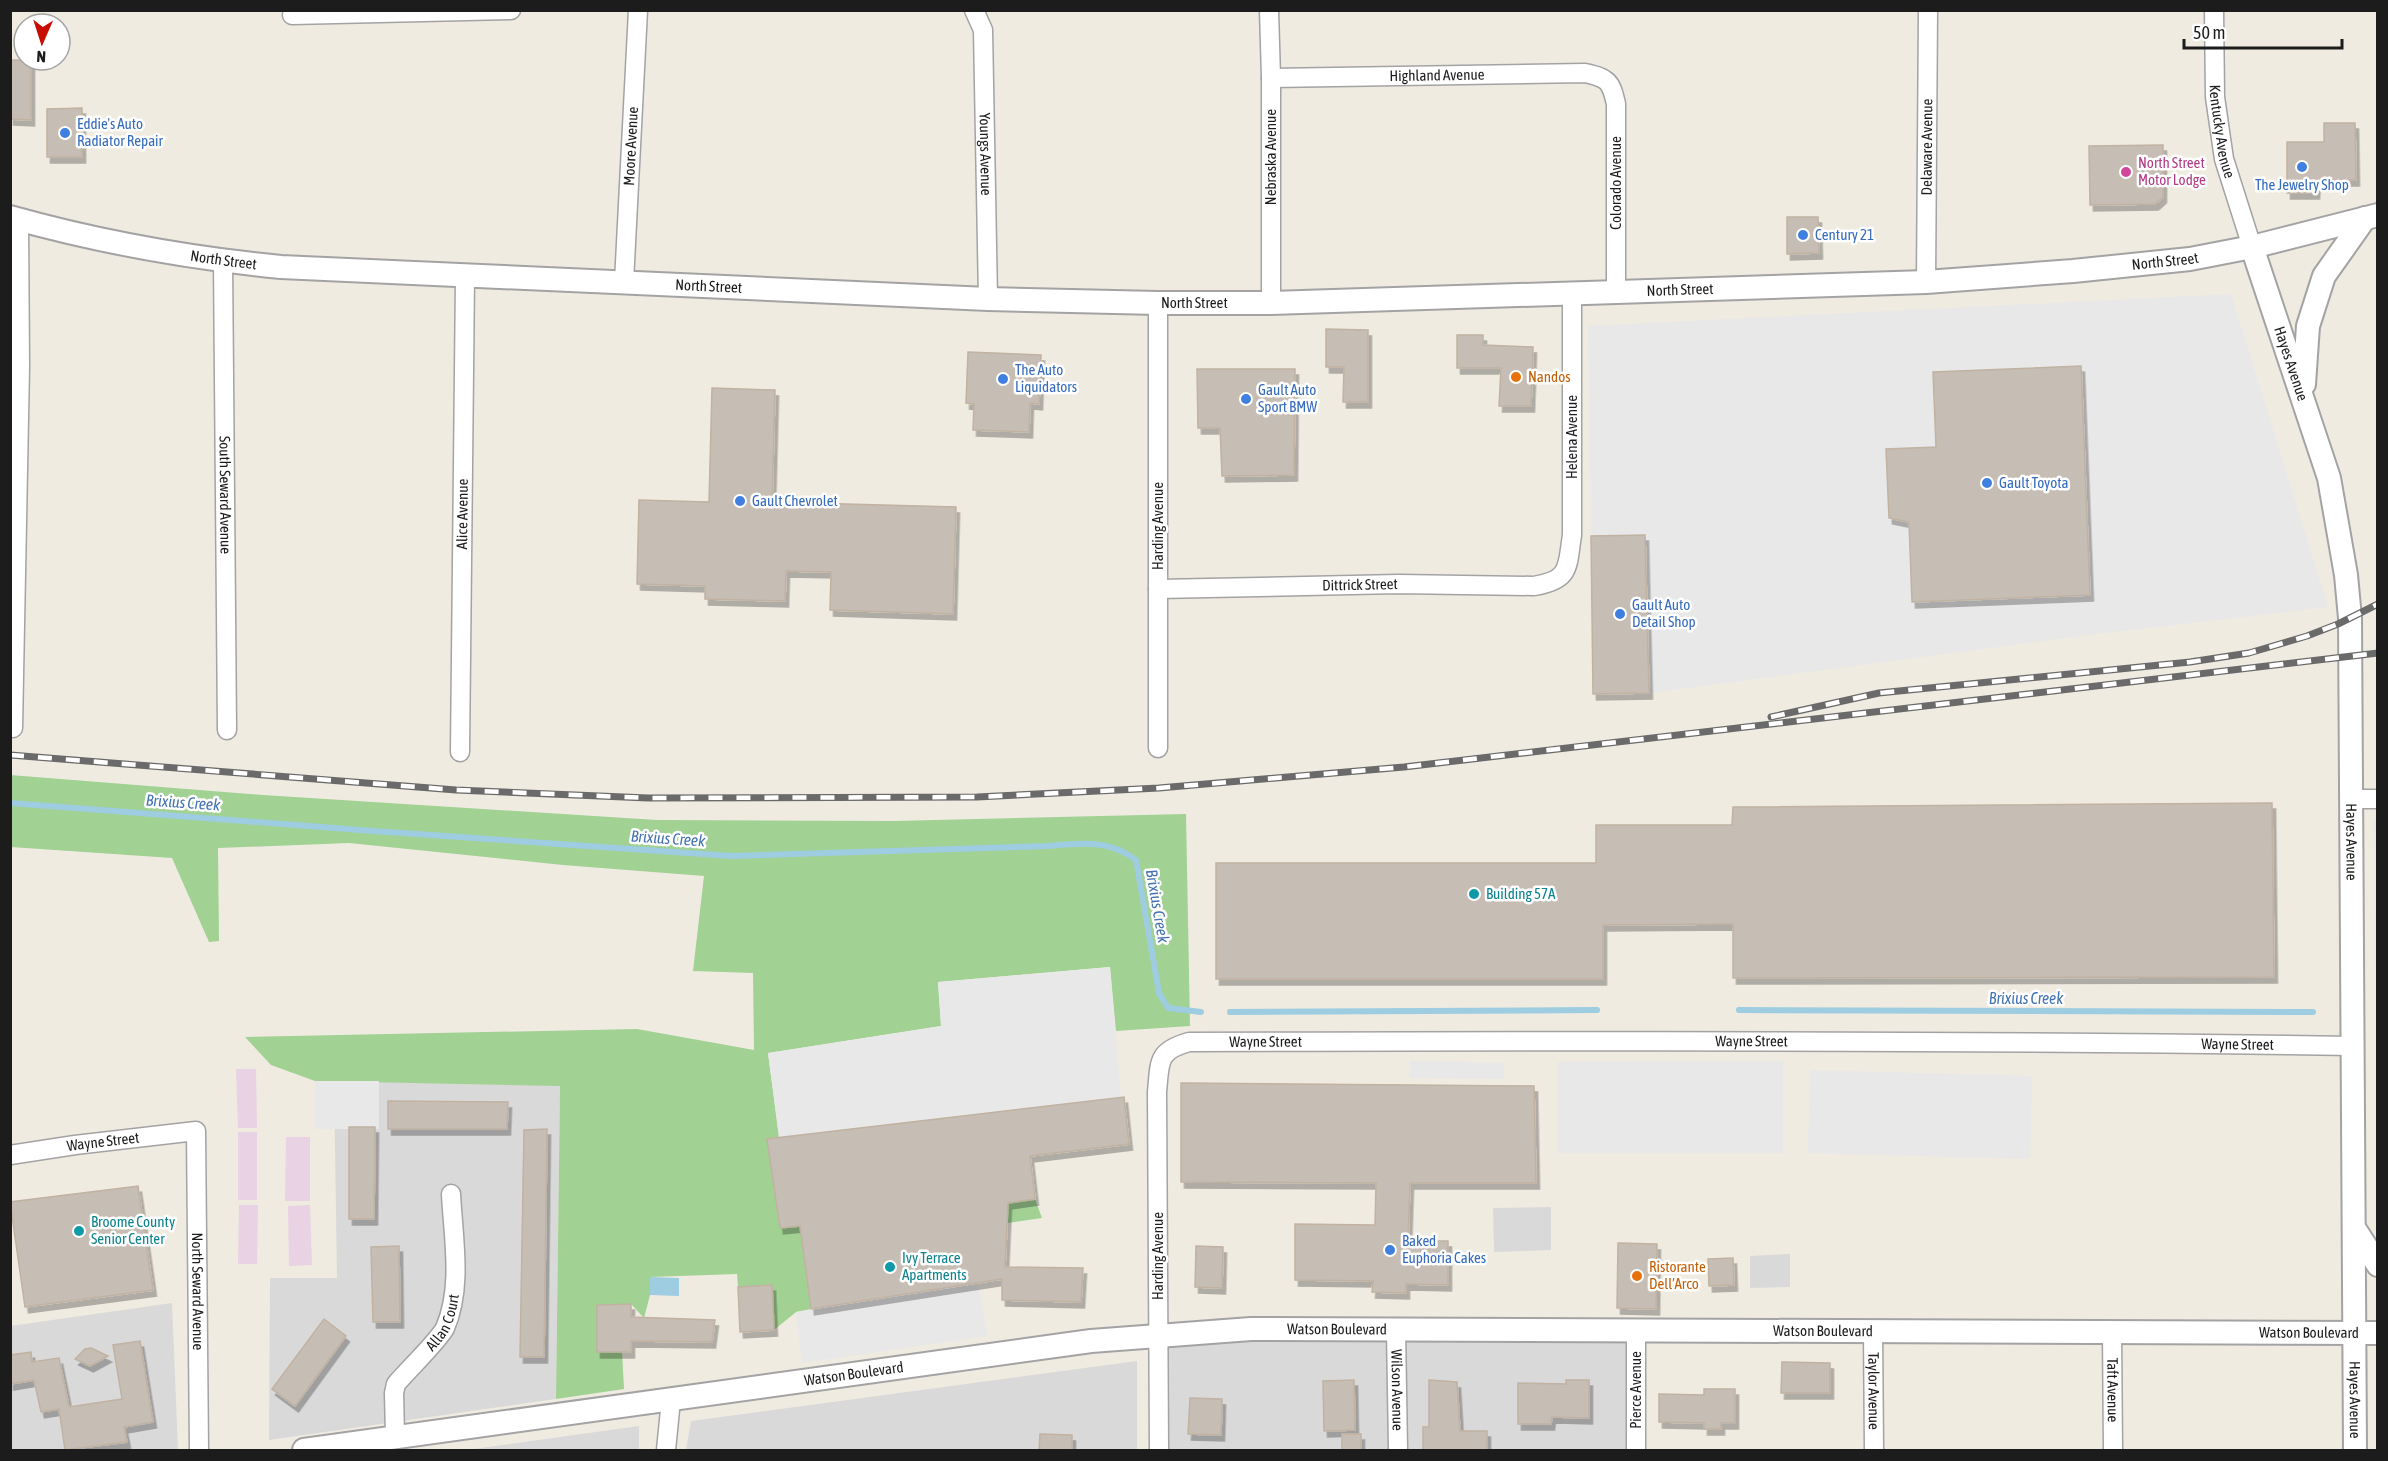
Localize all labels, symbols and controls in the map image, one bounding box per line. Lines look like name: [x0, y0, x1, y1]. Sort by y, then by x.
north arrow: [12, 12, 72, 72]
scale bar: [2184, 12, 2342, 50]
text: 50 m: [2193, 22, 2225, 43]
text: N: [36, 48, 46, 66]
street label: Highland Avenue: [1389, 66, 1485, 84]
street label: Kentucky Avenue: [2207, 85, 2239, 180]
street label: Delaware Avenue: [1918, 98, 1935, 195]
street label: Moore Avenue: [620, 106, 641, 186]
street label: Nebraska Avenue: [1262, 109, 1279, 205]
street label: Youngs Avenue: [977, 113, 995, 196]
place label: Eddie's Auto Radiator Repair: [77, 115, 164, 149]
marker: Eddie's Auto Radiator Repair: [58, 126, 72, 140]
street label: Colorado Avenue: [1607, 136, 1624, 230]
place label: North Street Motor Lodge: [2138, 154, 2206, 188]
marker: The Jewelry Shop: [2295, 160, 2309, 174]
marker: North Street Motor Lodge: [2119, 165, 2133, 179]
place label: The Jewelry Shop: [2255, 176, 2349, 193]
place label: Century 21: [1815, 226, 1874, 243]
marker: Century 21: [1796, 228, 1810, 242]
street label: North Street: [189, 247, 258, 272]
street label: North Street: [2131, 249, 2200, 273]
street label: North Street: [675, 276, 742, 296]
street label: North Street: [1646, 280, 1714, 299]
street label: North Street: [1161, 294, 1228, 311]
street label: Hayes Avenue: [2271, 324, 2312, 403]
place label: The Auto Liquidators: [1015, 361, 1077, 395]
place label: Nandos: [1528, 368, 1571, 385]
marker: Nandos: [1509, 370, 1523, 384]
marker: The Auto Liquidators: [996, 372, 1010, 386]
place label: Gault Auto Sport BMW: [1258, 381, 1317, 415]
marker: Gault Auto Sport BMW: [1239, 392, 1253, 406]
street label: Helena Avenue: [1563, 395, 1580, 479]
street label: South Seward Avenue: [216, 436, 235, 554]
place label: Gault Toyota: [1999, 474, 2069, 491]
marker: Gault Toyota: [1980, 476, 1994, 490]
street label: Alice Avenue: [453, 478, 471, 549]
street label: Harding Avenue: [1149, 482, 1166, 570]
place label: Gault Chevrolet: [752, 492, 838, 509]
marker: Gault Chevrolet: [733, 494, 747, 508]
street label: Dittrick Street: [1322, 575, 1398, 594]
place label: Gault Auto Detail Shop: [1632, 596, 1696, 630]
marker: Gault Auto Detail Shop: [1613, 607, 1627, 621]
water label: Brixius Creek: [145, 790, 222, 814]
street label: Hayes Avenue: [2343, 803, 2361, 881]
water label: Brixius Creek: [630, 826, 707, 850]
water label: Brixius Creek: [1143, 868, 1173, 945]
place label: Building 57A: [1486, 885, 1556, 902]
marker: Building 57A: [1467, 887, 1481, 901]
water label: Brixius Creek: [1989, 989, 2064, 1007]
street label: Wayne Street: [1715, 1032, 1788, 1049]
street label: Wayne Street: [1229, 1033, 1302, 1050]
street label: Wayne Street: [2201, 1035, 2274, 1053]
street label: Wayne Street: [66, 1129, 140, 1154]
street label: Harding Avenue: [1149, 1212, 1166, 1300]
place label: Broome County Senior Center: [91, 1213, 175, 1247]
marker: Broome County Senior Center: [72, 1224, 86, 1238]
street label: North Seward Avenue: [189, 1232, 207, 1351]
place label: Baked Euphoria Cakes: [1402, 1232, 1486, 1266]
marker: Baked Euphoria Cakes: [1383, 1243, 1397, 1257]
place label: Ivy Terrace Apartments: [902, 1249, 967, 1283]
place label: Ristorante Dell’Arco: [1649, 1258, 1706, 1292]
marker: Ivy Terrace Apartments: [883, 1260, 897, 1274]
marker: Ristorante Dell’Arco: [1630, 1269, 1644, 1283]
street label: Allan Court: [422, 1293, 462, 1354]
street label: Watson Boulevard: [1287, 1320, 1387, 1337]
street label: Watson Boulevard: [1773, 1322, 1873, 1339]
street label: Watson Boulevard: [2259, 1324, 2359, 1341]
street label: Wilson Avenue: [1388, 1349, 1407, 1431]
street label: Pierce Avenue: [1627, 1351, 1644, 1429]
street label: Taylor Avenue: [1865, 1352, 1883, 1430]
street label: Watson Boulevard: [803, 1358, 904, 1389]
street label: Taft Avenue: [2104, 1358, 2122, 1423]
street label: Hayes Avenue: [2346, 1361, 2364, 1439]

